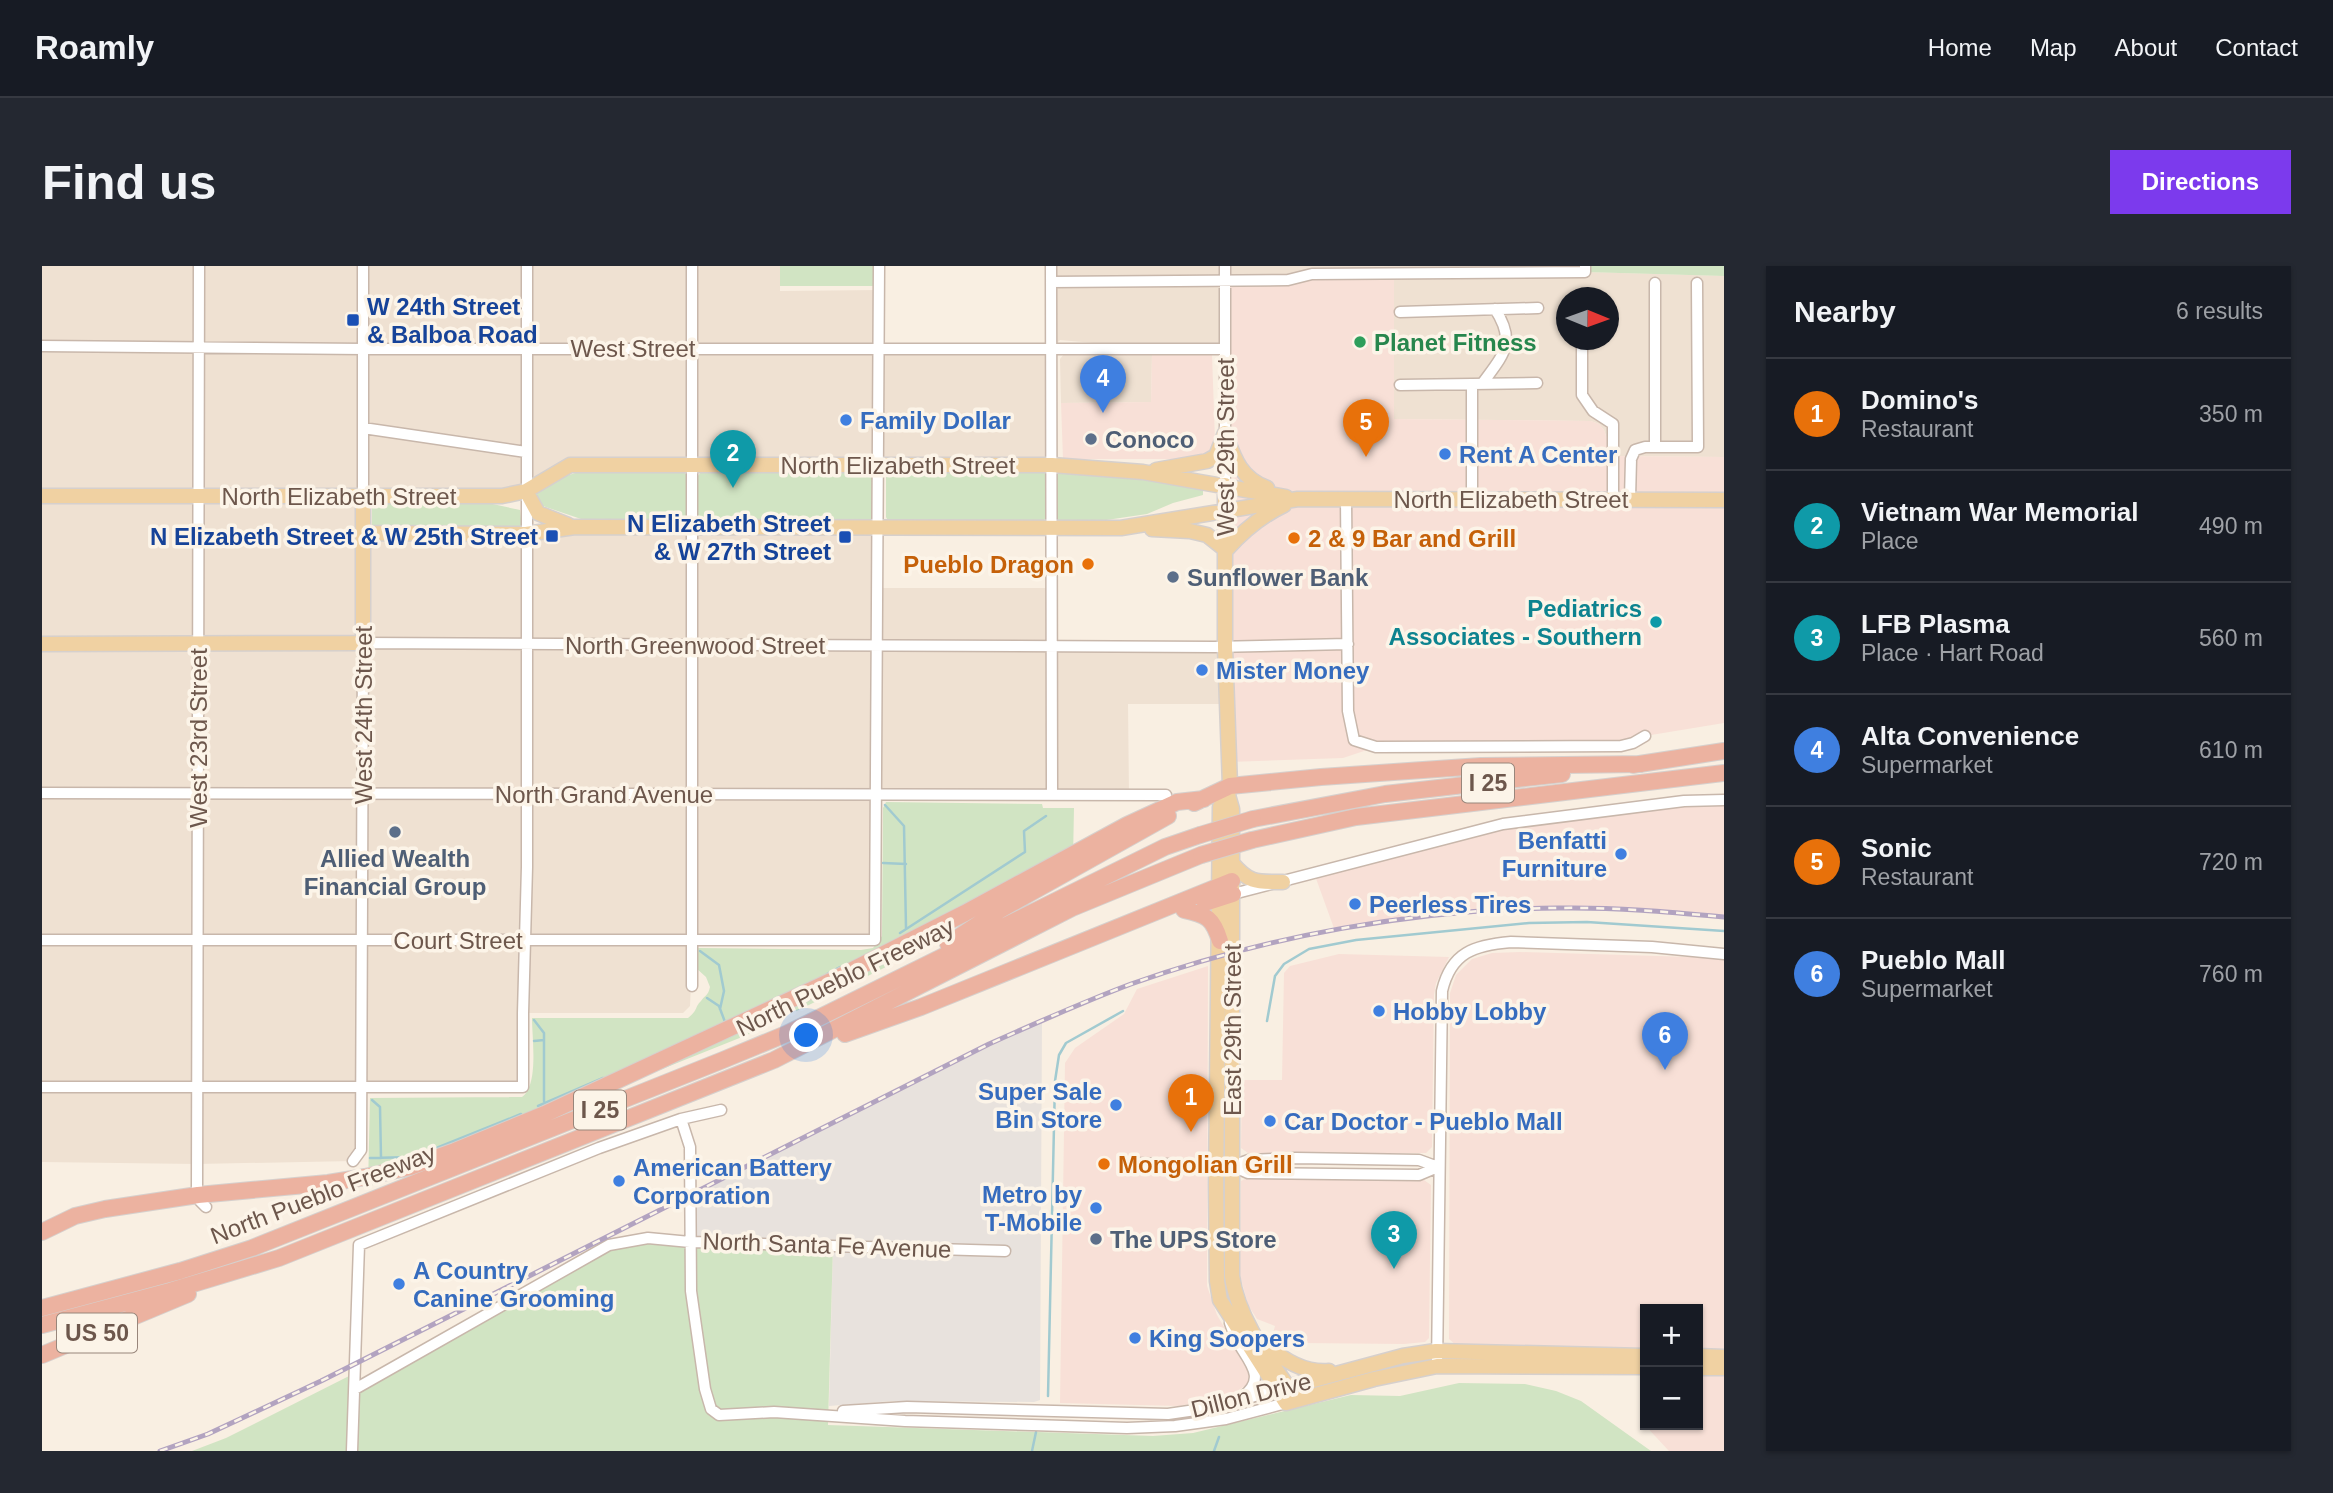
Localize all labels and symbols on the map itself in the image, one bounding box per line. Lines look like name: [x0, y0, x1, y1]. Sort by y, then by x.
north arrow: [1556, 287, 1619, 350]
place label: W 24th Street & Balboa Road: [367, 293, 538, 348]
marker: W 24th Street & Balboa Road: [345, 312, 361, 328]
place label: Planet Fitness: [1374, 329, 1537, 356]
marker: Planet Fitness: [1352, 334, 1368, 350]
street label: West Street: [571, 335, 696, 362]
pin: 4: [1080, 355, 1126, 413]
street label: West 29th Street: [1212, 358, 1239, 536]
pin: 5: [1343, 399, 1389, 457]
place label: Family Dollar: [860, 407, 1011, 434]
marker: Family Dollar: [838, 412, 854, 428]
place label: Conoco: [1105, 426, 1194, 453]
pin: 2: [710, 430, 756, 488]
marker: Conoco: [1083, 431, 1099, 447]
place label: Rent A Center: [1459, 441, 1617, 468]
marker: Rent A Center: [1437, 446, 1453, 462]
street label: North Elizabeth Street: [781, 452, 1016, 479]
street label: North Elizabeth Street: [222, 483, 457, 510]
street label: North Elizabeth Street: [1394, 486, 1629, 513]
place label: N Elizabeth Street & W 27th Street: [627, 510, 831, 565]
place label: N Elizabeth Street & W 25th Street: [150, 523, 538, 550]
place label: 2 & 9 Bar and Grill: [1308, 525, 1516, 552]
marker: N Elizabeth Street & W 25th Street: [544, 528, 560, 544]
marker: N Elizabeth Street & W 27th Street: [837, 529, 853, 545]
marker: 2 & 9 Bar and Grill: [1286, 530, 1302, 546]
place label: Pueblo Dragon: [903, 551, 1074, 578]
marker: Pueblo Dragon: [1080, 556, 1096, 572]
place label: Sunflower Bank: [1187, 564, 1369, 591]
marker: Sunflower Bank: [1165, 569, 1181, 585]
place label: Pediatrics Associates - Southern: [1389, 595, 1642, 650]
marker: Pediatrics Associates - Southern: [1648, 614, 1664, 630]
street label: West 24th Street: [350, 626, 377, 804]
street label: North Greenwood Street: [565, 632, 825, 659]
street label: West 23rd Street: [185, 648, 212, 828]
place label: Mister Money: [1216, 657, 1370, 684]
marker: Mister Money: [1194, 662, 1210, 678]
road number: I 25: [1462, 764, 1514, 803]
street label: North Grand Avenue: [495, 781, 713, 808]
marker: Allied Wealth Financial Group: [387, 824, 403, 840]
place label: Benfatti Furniture: [1502, 827, 1607, 882]
place label: Allied Wealth Financial Group: [304, 845, 486, 900]
marker: Benfatti Furniture: [1613, 846, 1629, 862]
place label: Peerless Tires: [1369, 891, 1531, 918]
marker: Peerless Tires: [1347, 896, 1363, 912]
street label: North Pueblo Freeway: [732, 913, 958, 1041]
street label: Court Street: [393, 927, 523, 954]
street label: East 29th Street: [1219, 944, 1246, 1116]
place label: Hobby Lobby: [1393, 998, 1547, 1025]
marker: Hobby Lobby: [1371, 1003, 1387, 1019]
pin: 6: [1642, 1012, 1688, 1070]
your location: [789, 1018, 823, 1052]
pin: 1: [1168, 1074, 1214, 1132]
place label: Super Sale Bin Store: [978, 1078, 1102, 1133]
road number: I 25: [574, 1090, 626, 1130]
marker: Super Sale Bin Store: [1108, 1097, 1124, 1113]
place label: Car Doctor - Pueblo Mall: [1284, 1108, 1563, 1135]
marker: Car Doctor - Pueblo Mall: [1262, 1113, 1278, 1129]
street label: North Pueblo Freeway: [207, 1139, 439, 1249]
place label: Mongolian Grill: [1118, 1151, 1293, 1178]
place label: American Battery Corporation: [633, 1154, 832, 1209]
marker: Mongolian Grill: [1096, 1156, 1112, 1172]
marker: American Battery Corporation: [611, 1173, 627, 1189]
place label: Metro by T-Mobile: [982, 1181, 1083, 1236]
marker: Metro by T-Mobile: [1088, 1200, 1104, 1216]
pin: 3: [1371, 1211, 1417, 1269]
place label: The UPS Store: [1110, 1226, 1277, 1253]
street label: North Santa Fe Avenue: [702, 1227, 952, 1263]
marker: The UPS Store: [1088, 1231, 1104, 1247]
place label: A Country Canine Grooming: [413, 1257, 614, 1312]
marker: A Country Canine Grooming: [391, 1276, 407, 1292]
road number: US 50: [57, 1314, 137, 1352]
place label: King Soopers: [1149, 1325, 1305, 1352]
marker: King Soopers: [1127, 1330, 1143, 1346]
street label: Dillon Drive: [1188, 1367, 1314, 1423]

